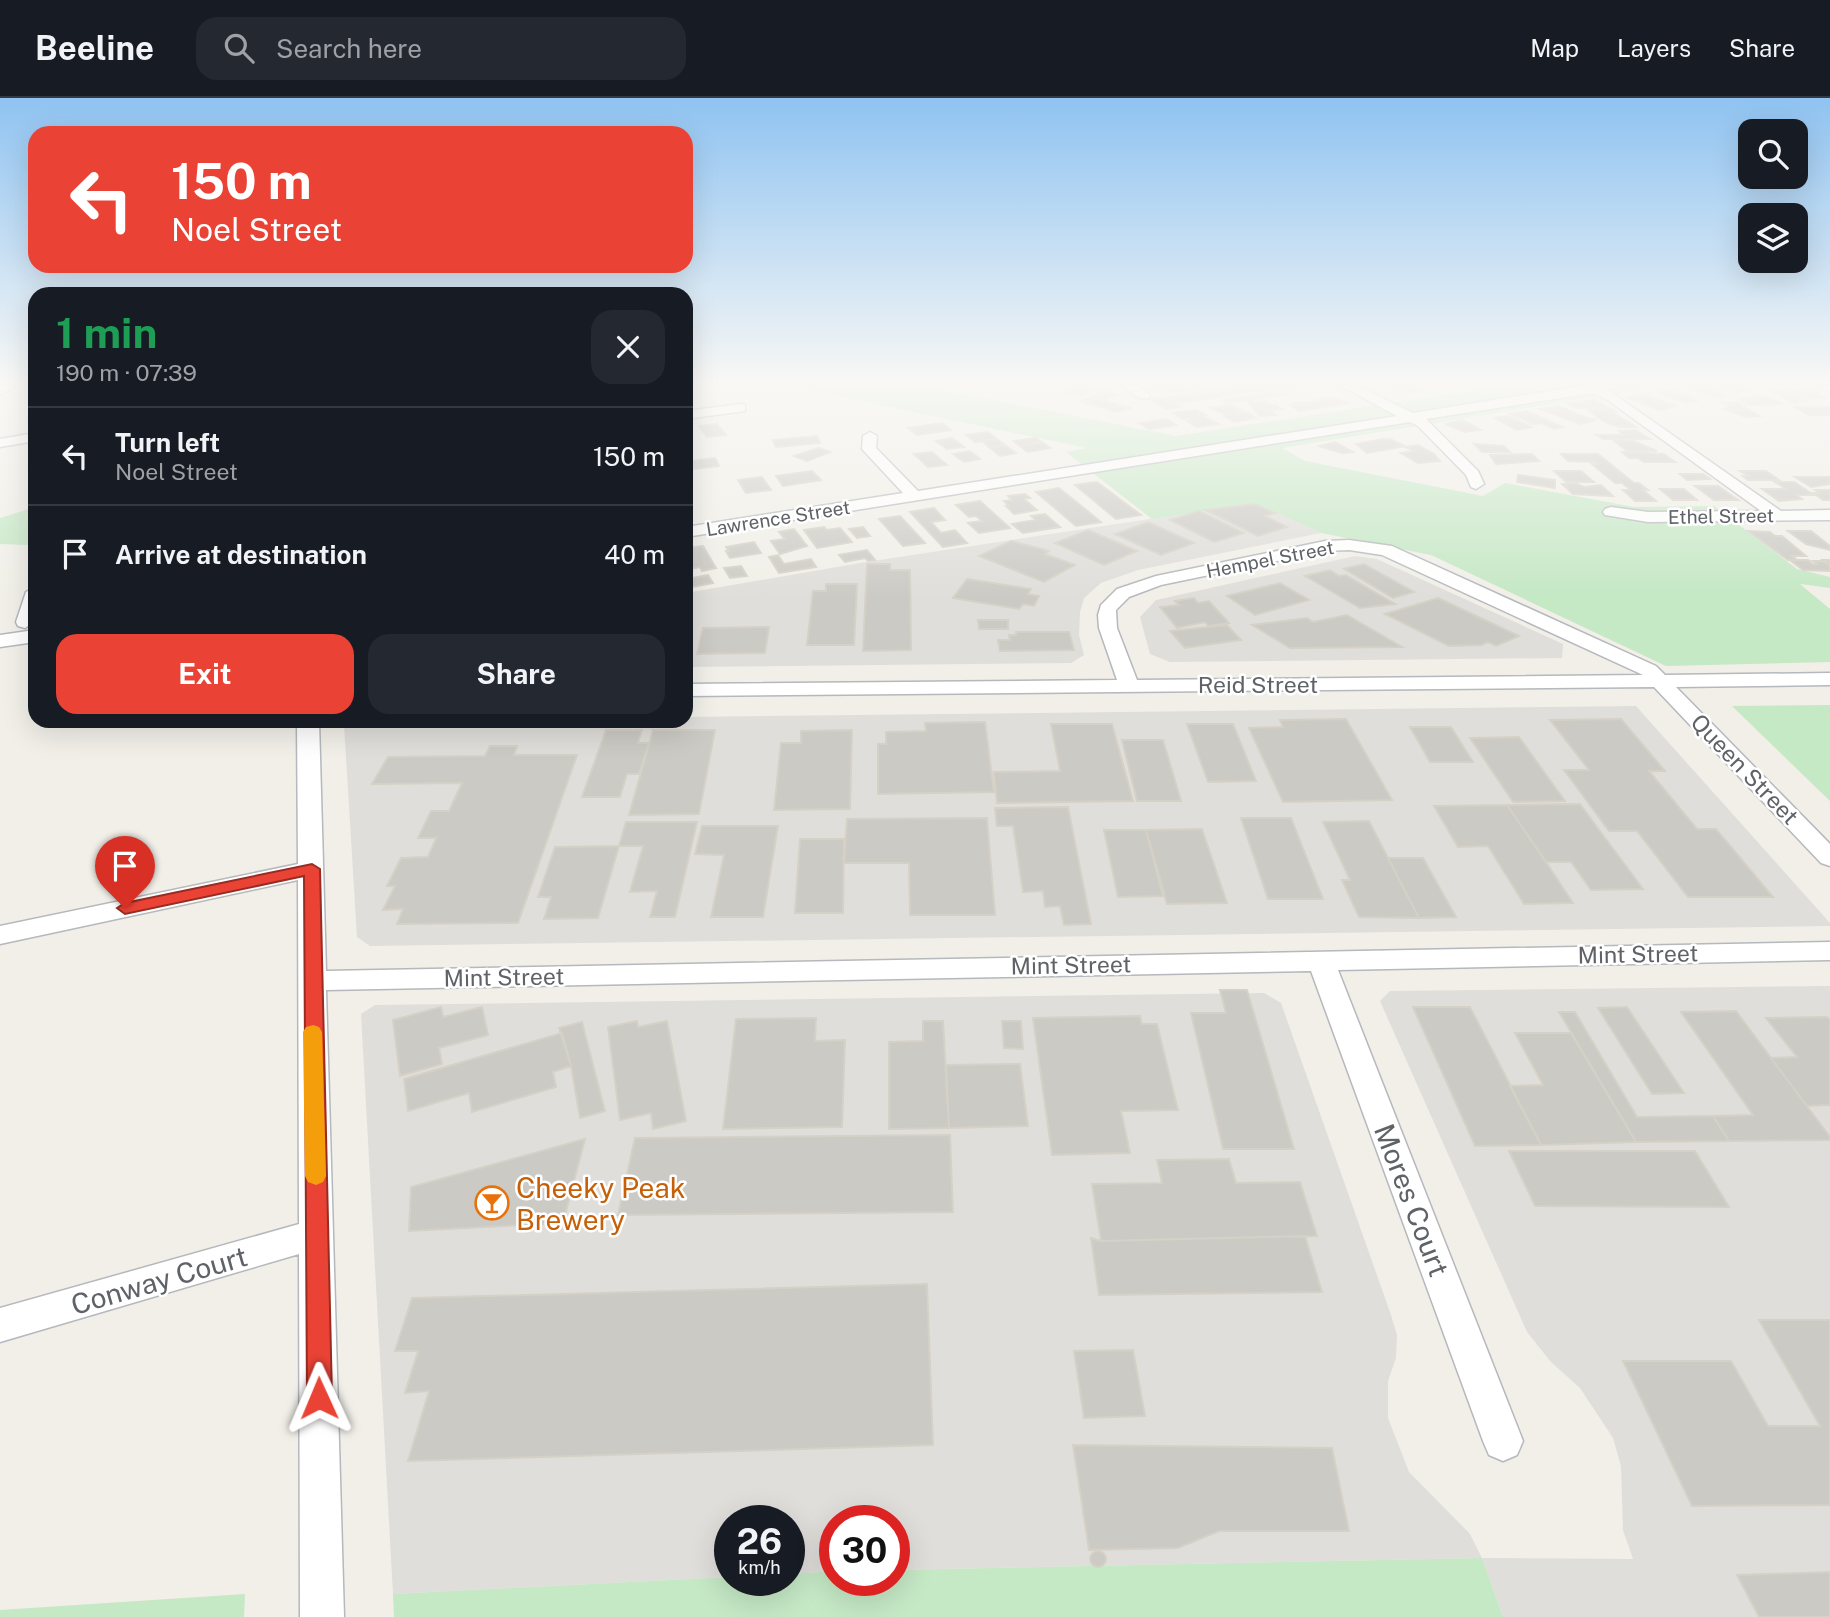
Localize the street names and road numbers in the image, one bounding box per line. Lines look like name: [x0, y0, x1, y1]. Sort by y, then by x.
street label: Lawrence Street: [704, 496, 852, 540]
street label: Ethel Street: [1668, 504, 1774, 528]
street label: Hempel Street: [1204, 536, 1336, 582]
street label: Reid Street: [1198, 671, 1318, 698]
street label: Queen Street: [1686, 708, 1804, 830]
street label: Mint Street: [1577, 939, 1699, 969]
street label: Mint Street: [1010, 950, 1132, 980]
street label: Mint Street: [443, 962, 565, 992]
street label: Mores Court: [1368, 1119, 1456, 1281]
street label: Conway Court: [67, 1239, 251, 1321]

